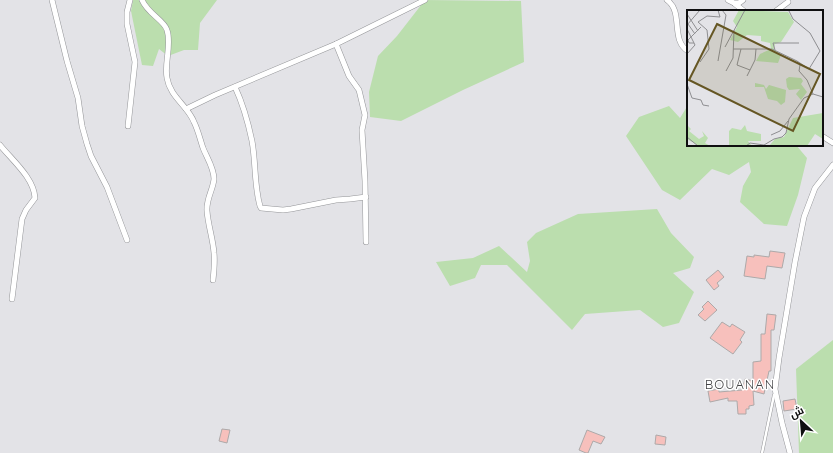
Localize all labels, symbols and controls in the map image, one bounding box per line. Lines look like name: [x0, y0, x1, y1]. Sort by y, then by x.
inset map: [687, 10, 823, 146]
district label: BOUANAN: [705, 376, 775, 392]
north arrow: [781, 401, 821, 441]
text: ش: [787, 403, 806, 421]

